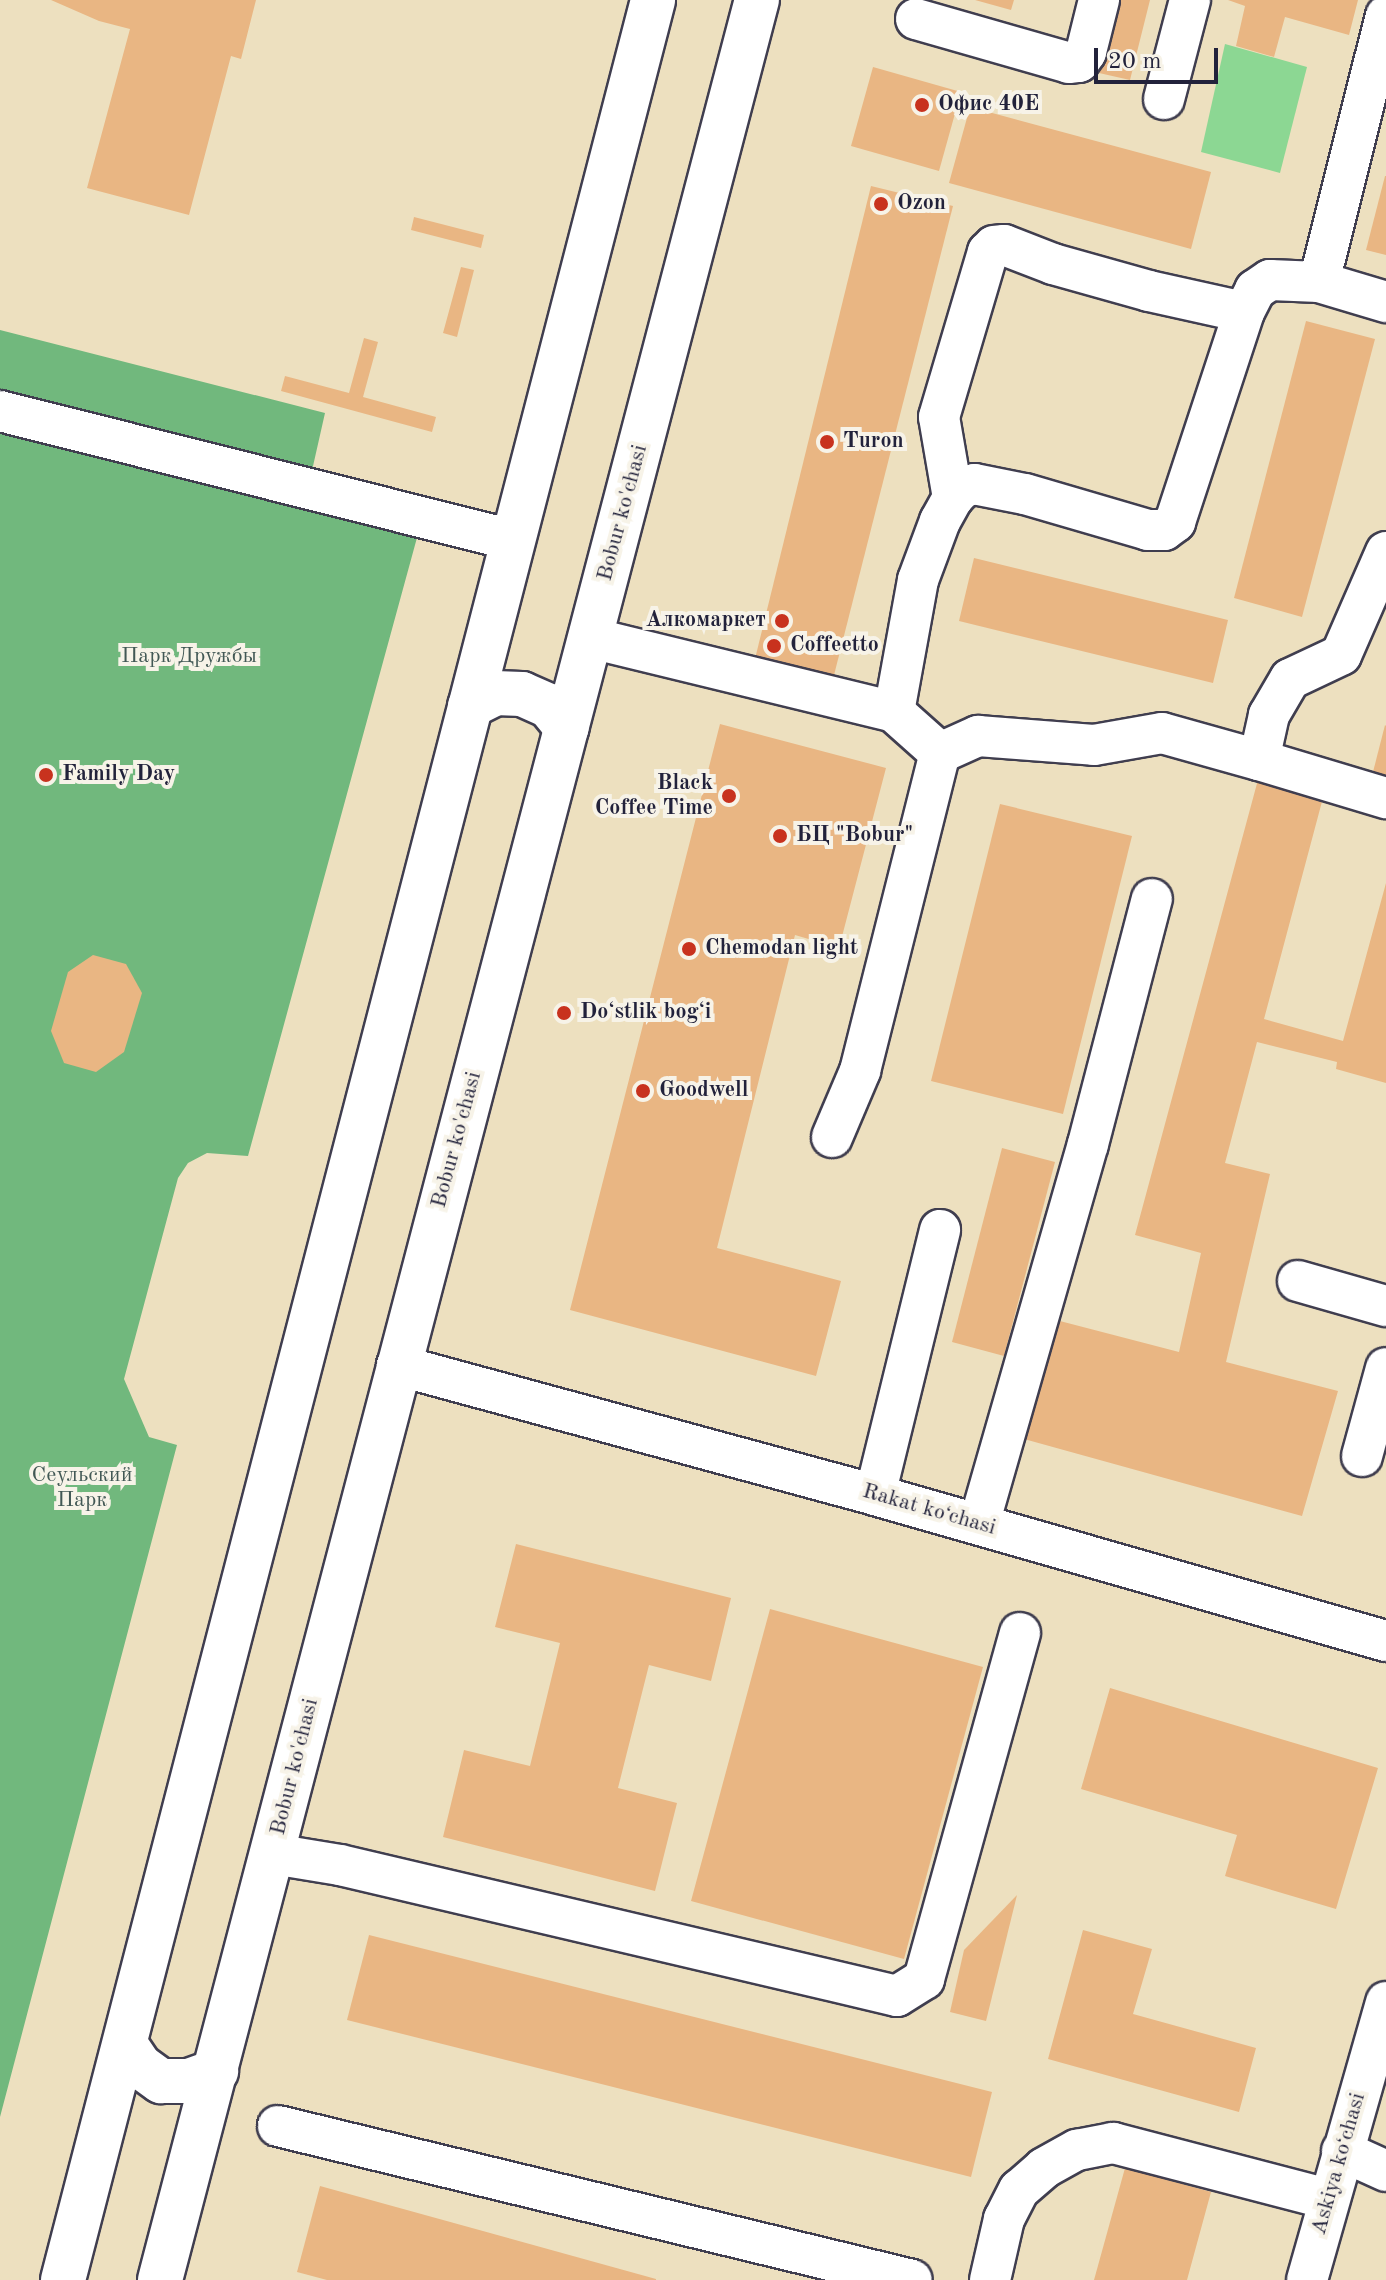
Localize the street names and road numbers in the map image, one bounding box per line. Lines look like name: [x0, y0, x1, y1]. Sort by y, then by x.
street label: Bobur ko'chasi: [592, 442, 654, 584]
street label: Bobur ko'chasi: [426, 1069, 488, 1211]
street label: Rakat koʻchasi: [859, 1478, 999, 1542]
street label: Bobur ko'chasi: [265, 1696, 325, 1838]
street label: Askiya koʻchasi: [1306, 2090, 1372, 2238]

